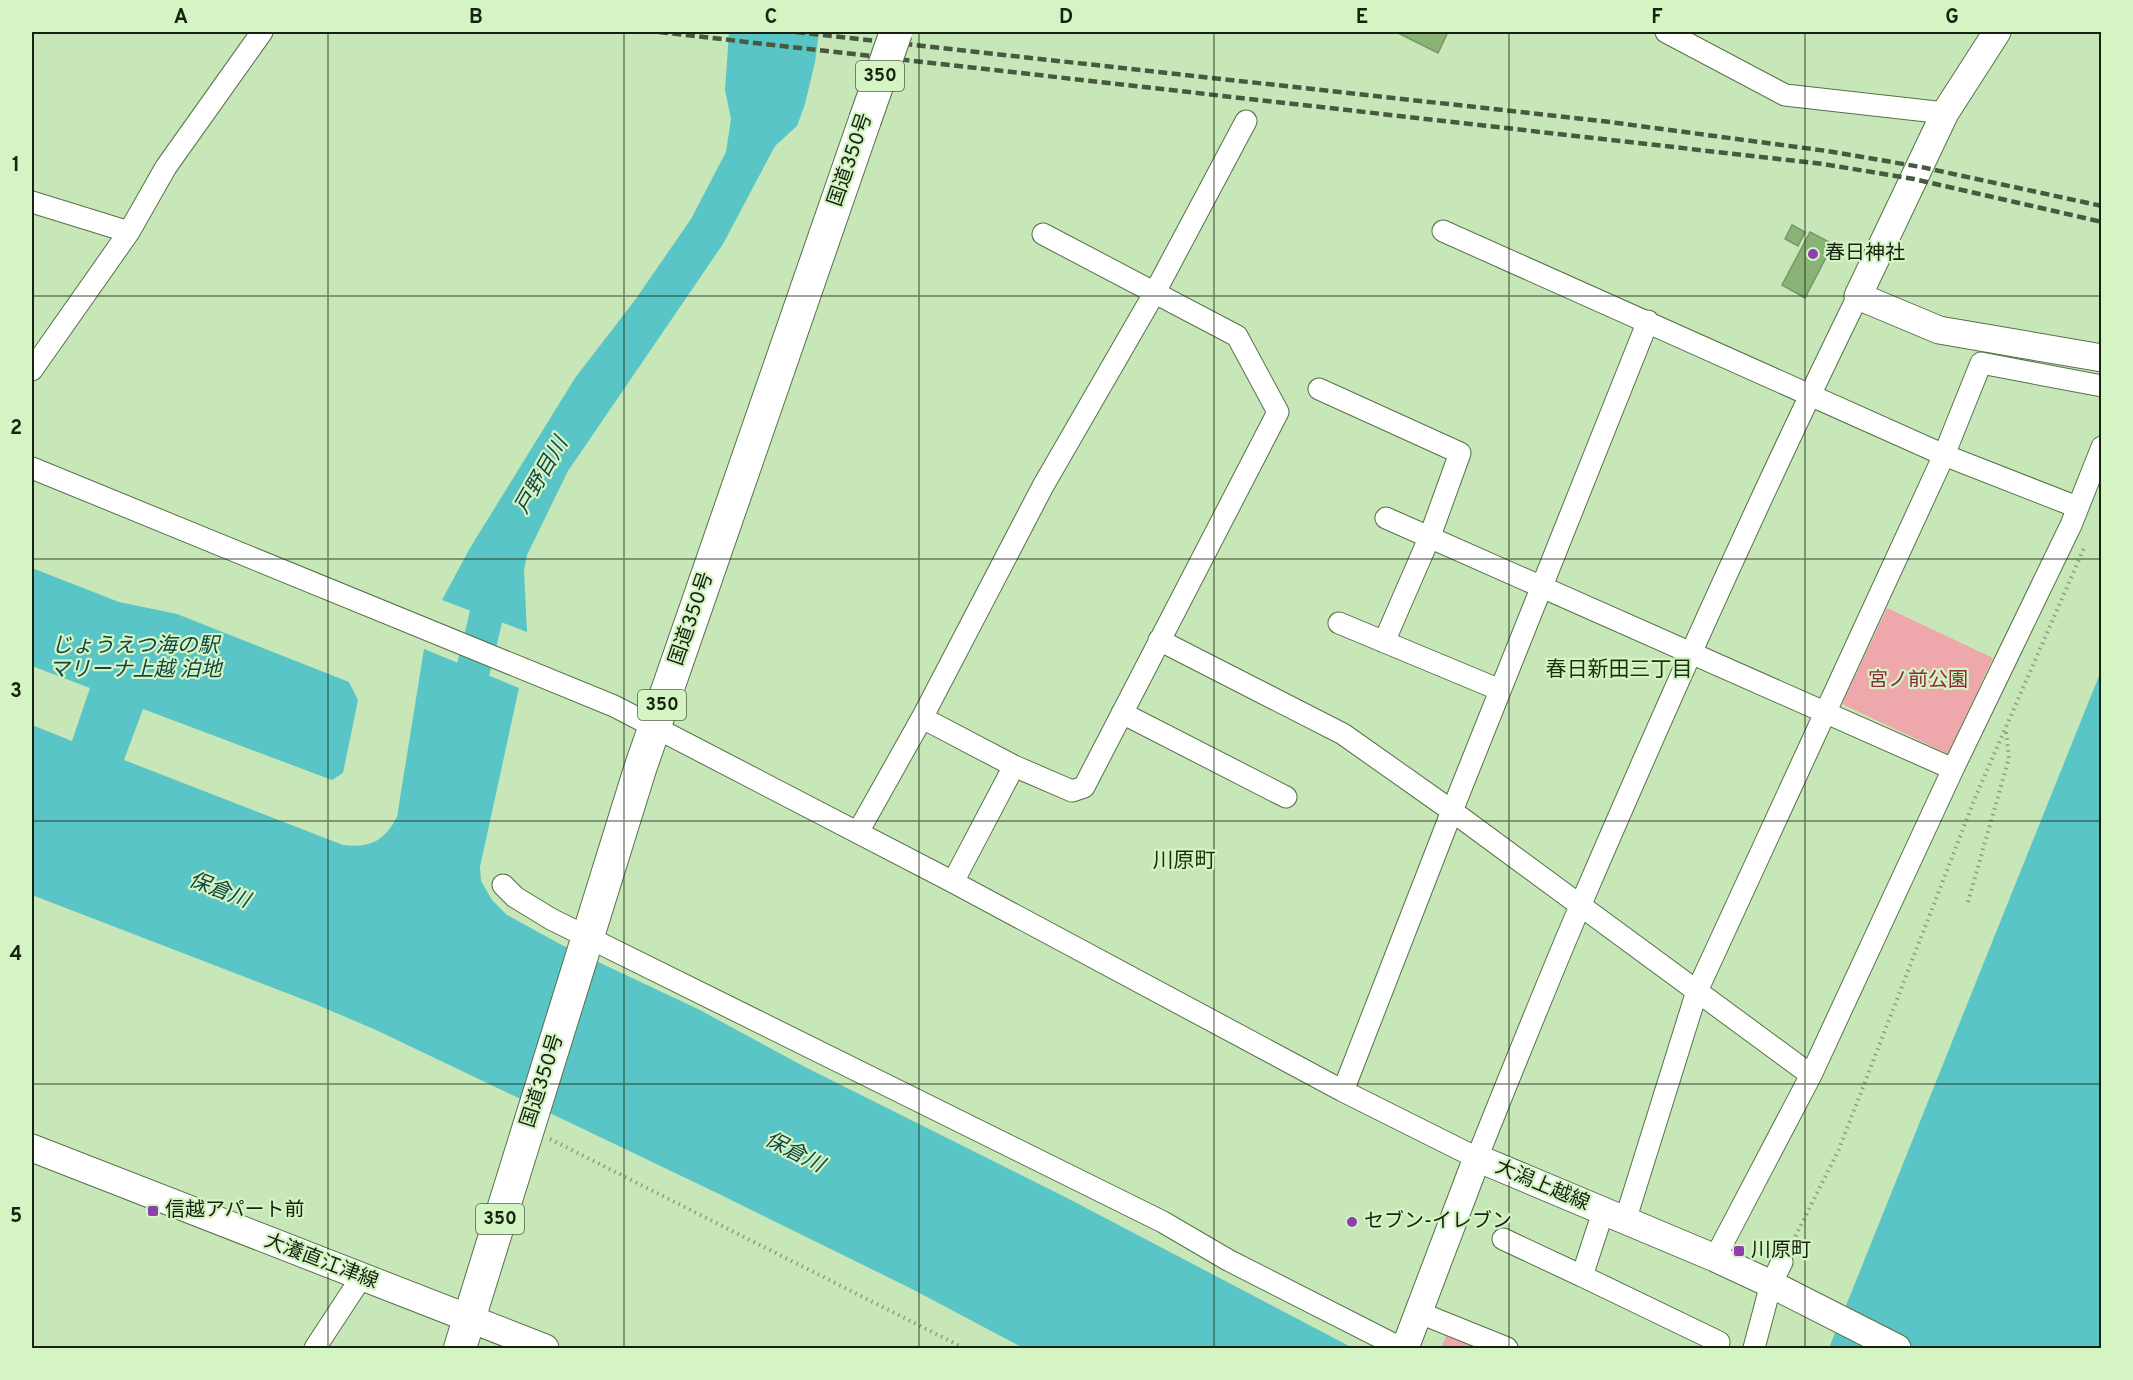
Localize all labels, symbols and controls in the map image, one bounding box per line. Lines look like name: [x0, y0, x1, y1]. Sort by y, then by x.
text: A: [174, 5, 188, 31]
text: B: [469, 5, 483, 31]
text: C: [765, 5, 777, 31]
text: D: [1059, 5, 1073, 31]
text: E: [1356, 5, 1368, 31]
text: F: [1651, 5, 1663, 31]
text: G: [1945, 5, 1959, 31]
road number: 350: [856, 61, 904, 91]
street label: 国道350号: [823, 110, 879, 210]
text: 1: [12, 153, 20, 179]
place label: 春日神社: [1825, 241, 1905, 267]
marker: 春日神社: [1806, 247, 1820, 261]
text: 2: [10, 416, 22, 442]
water label: 戸野目川: [509, 431, 576, 519]
street label: 国道350号: [664, 569, 720, 669]
water label: じょうえつ海の駅 マリーナ上越 泊地: [49, 633, 223, 684]
district label: 春日新田三丁目: [1546, 657, 1693, 684]
park label: 宮ノ前公園: [1868, 668, 1968, 694]
text: 3: [10, 679, 22, 705]
road number: 350: [638, 690, 686, 720]
district label: 川原町: [1153, 848, 1216, 875]
water label: 保倉川: [185, 867, 255, 916]
text: 4: [10, 942, 22, 968]
street label: 国道350号: [516, 1031, 570, 1131]
water label: 保倉川: [760, 1127, 830, 1180]
street label: 大潟上越線: [1491, 1154, 1593, 1218]
place label: 信越アパート前: [165, 1198, 305, 1224]
text: 5: [10, 1204, 22, 1230]
marker: 信越アパート前: [146, 1204, 160, 1218]
road number: 350: [476, 1204, 524, 1234]
place label: セブン-イレブン: [1364, 1209, 1512, 1235]
marker: セブン-イレブン: [1345, 1215, 1359, 1229]
street label: 大瀁直江津線: [260, 1228, 382, 1296]
place label: 川原町: [1751, 1238, 1811, 1264]
marker: 川原町: [1732, 1244, 1746, 1258]

